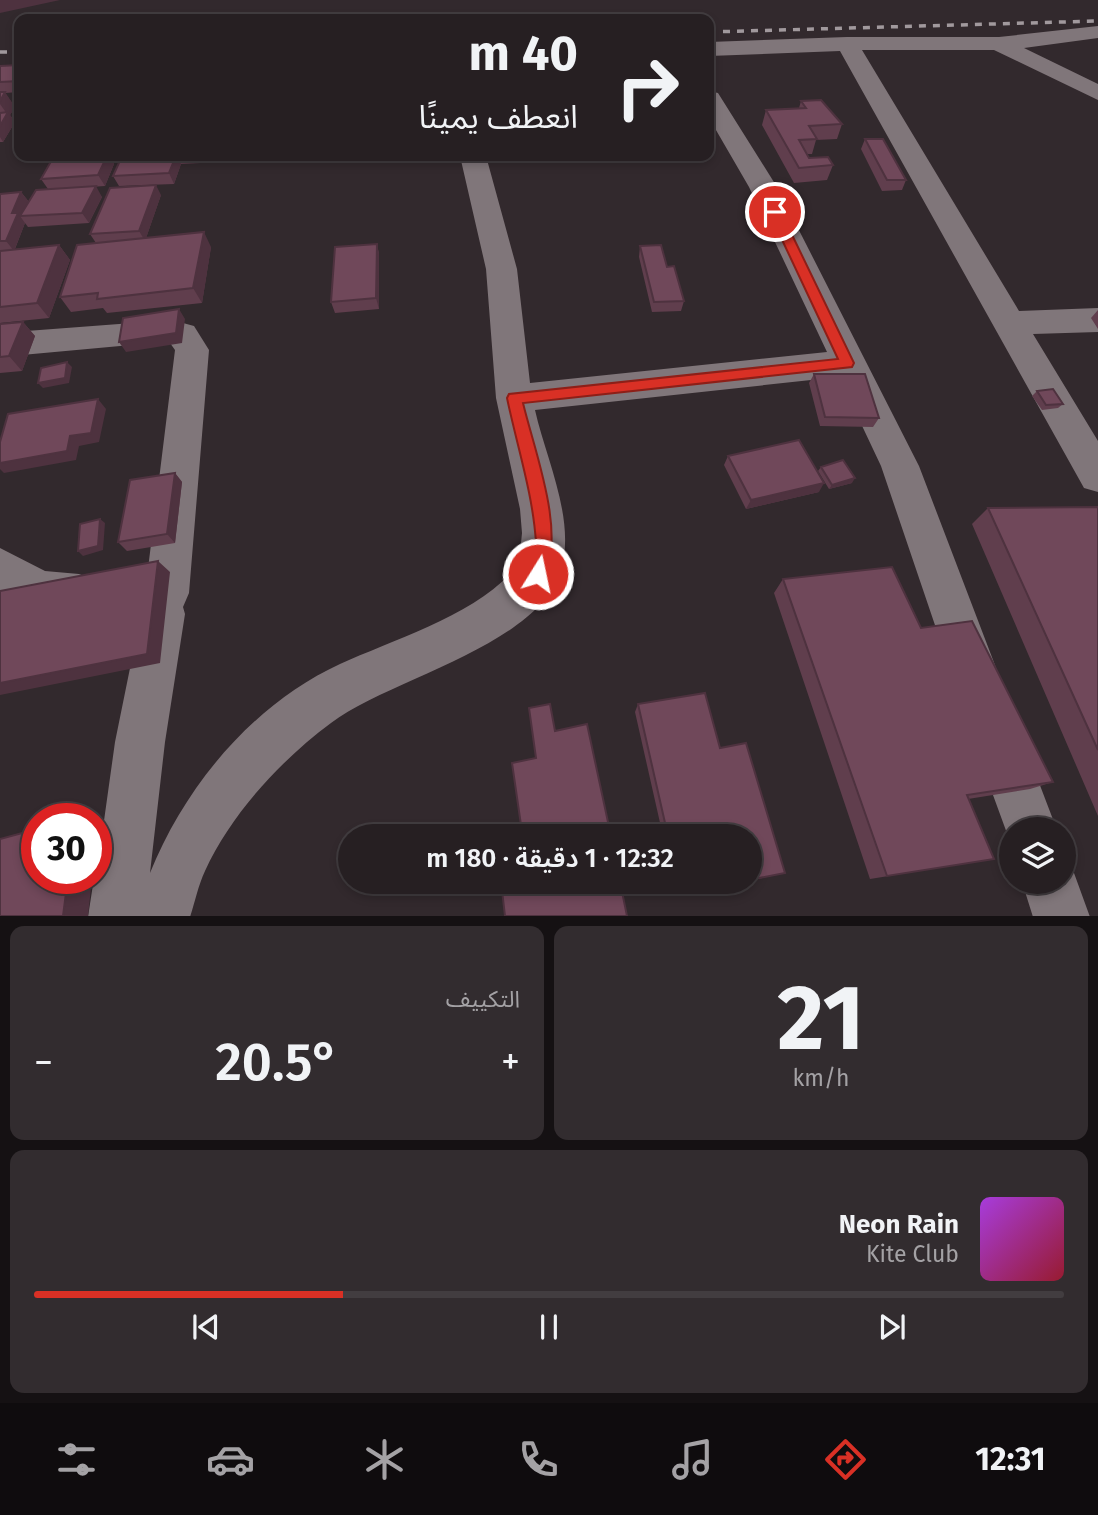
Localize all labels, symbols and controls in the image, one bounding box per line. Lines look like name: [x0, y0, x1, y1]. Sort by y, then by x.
text: 40 m: [469, 24, 578, 83]
icon: right: [602, 42, 693, 133]
text: انعطف يمينًا: [418, 98, 578, 136]
pin: [745, 182, 805, 242]
icon: arrive: [756, 193, 794, 231]
position arrow: [501, 537, 575, 611]
speed limit sign: 30: [21, 803, 112, 894]
map controls: [999, 817, 1076, 894]
button: layers: [999, 817, 1076, 894]
text: 12:32 · 1 دقيقة · 180 m: [426, 843, 674, 874]
text: 21: [777, 964, 865, 1073]
text: التكييف: [446, 985, 520, 1013]
text: 20.5°: [215, 1031, 339, 1094]
text: −: [34, 1039, 53, 1085]
text: +: [501, 1039, 520, 1085]
text: km/h: [793, 1064, 849, 1092]
text: Neon Rain: [839, 1209, 959, 1240]
text: Kite Club: [866, 1240, 959, 1268]
icon: previous: [187, 1308, 225, 1346]
icon: pause: [530, 1308, 568, 1346]
icon: next: [873, 1308, 911, 1346]
icon: filters: [52, 1435, 101, 1484]
icon: car: [206, 1435, 255, 1484]
icon: climate: [360, 1435, 409, 1484]
icon: phone: [514, 1435, 563, 1484]
icon: music: [668, 1435, 717, 1484]
icon: directions: [821, 1435, 870, 1484]
text: 12:31: [975, 1440, 1046, 1478]

